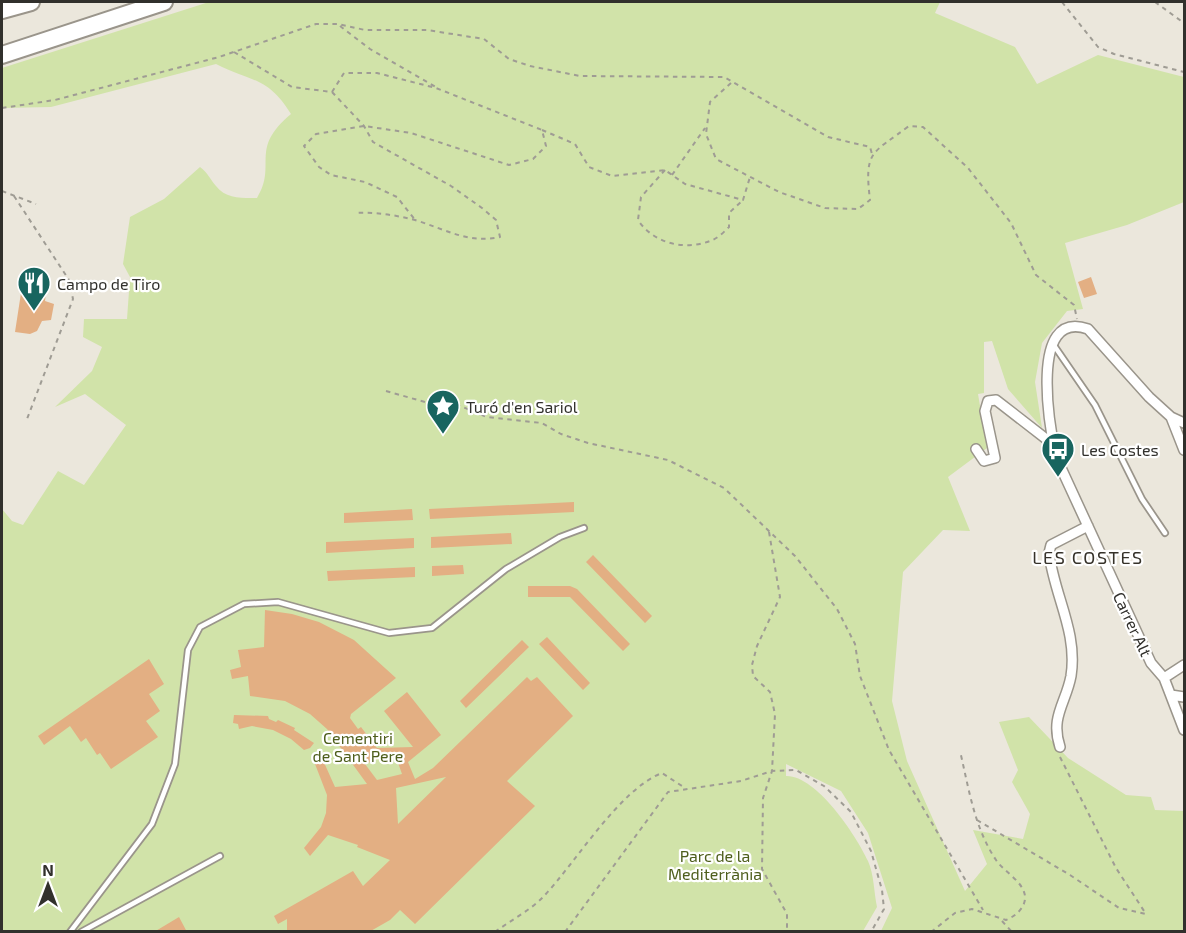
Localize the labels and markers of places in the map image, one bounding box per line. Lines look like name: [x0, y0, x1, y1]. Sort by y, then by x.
restaurant icon: Campo de Tiro: [16, 265, 52, 312]
place label: Campo de Tiro: [57, 274, 160, 293]
place icon: Turó d'en Sariol: [425, 388, 461, 435]
place label: Turó d'en Sariol: [466, 397, 578, 416]
bus stop icon: Les Costes: [1040, 431, 1076, 478]
place label: Les Costes: [1081, 440, 1159, 459]

